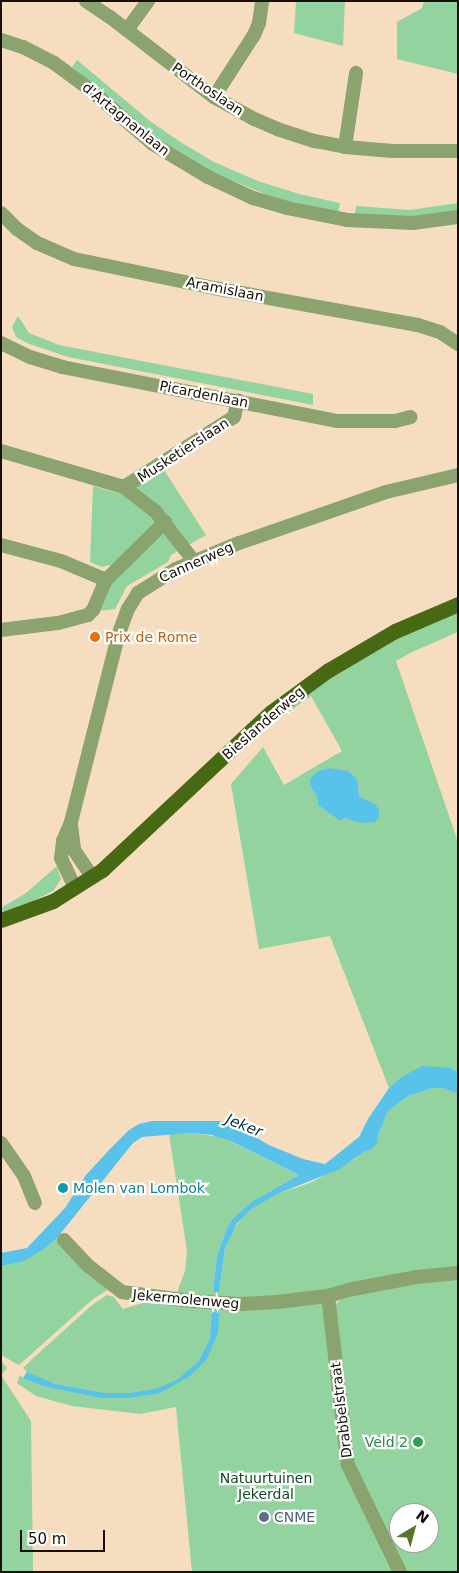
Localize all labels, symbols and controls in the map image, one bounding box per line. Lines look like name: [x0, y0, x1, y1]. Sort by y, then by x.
street label: Porthoslaan: [169, 59, 247, 119]
street label: d'Artagnanlaan: [79, 79, 173, 159]
street label: Aramislaan: [185, 273, 265, 305]
street label: Picardenlaan: [158, 377, 250, 411]
street label: Musketierslaan: [134, 414, 232, 486]
street label: Cannerweg: [156, 538, 236, 586]
place label: Prix de Rome: [105, 629, 197, 645]
marker: Prix de Rome: [89, 631, 101, 643]
street label: Bieslanderweg: [219, 683, 307, 763]
water label: Jeker: [223, 1111, 265, 1141]
place label: Molen van Lombok: [73, 1180, 205, 1196]
marker: Molen van Lombok: [57, 1182, 69, 1194]
street label: Jekermolenweg: [132, 1286, 240, 1312]
street label: Drabbelstraat: [327, 1361, 355, 1459]
place label: Veld 2: [365, 1434, 408, 1450]
marker: Veld 2: [412, 1436, 424, 1448]
park label: Natuurtuinen Jekerdal: [220, 1470, 312, 1502]
north arrow: [389, 1503, 439, 1553]
text: N: [413, 1507, 432, 1527]
place label: CNME: [274, 1509, 315, 1525]
marker: CNME: [258, 1511, 270, 1523]
scale bar: [22, 1520, 108, 1552]
text: 50 m: [28, 1530, 66, 1548]

